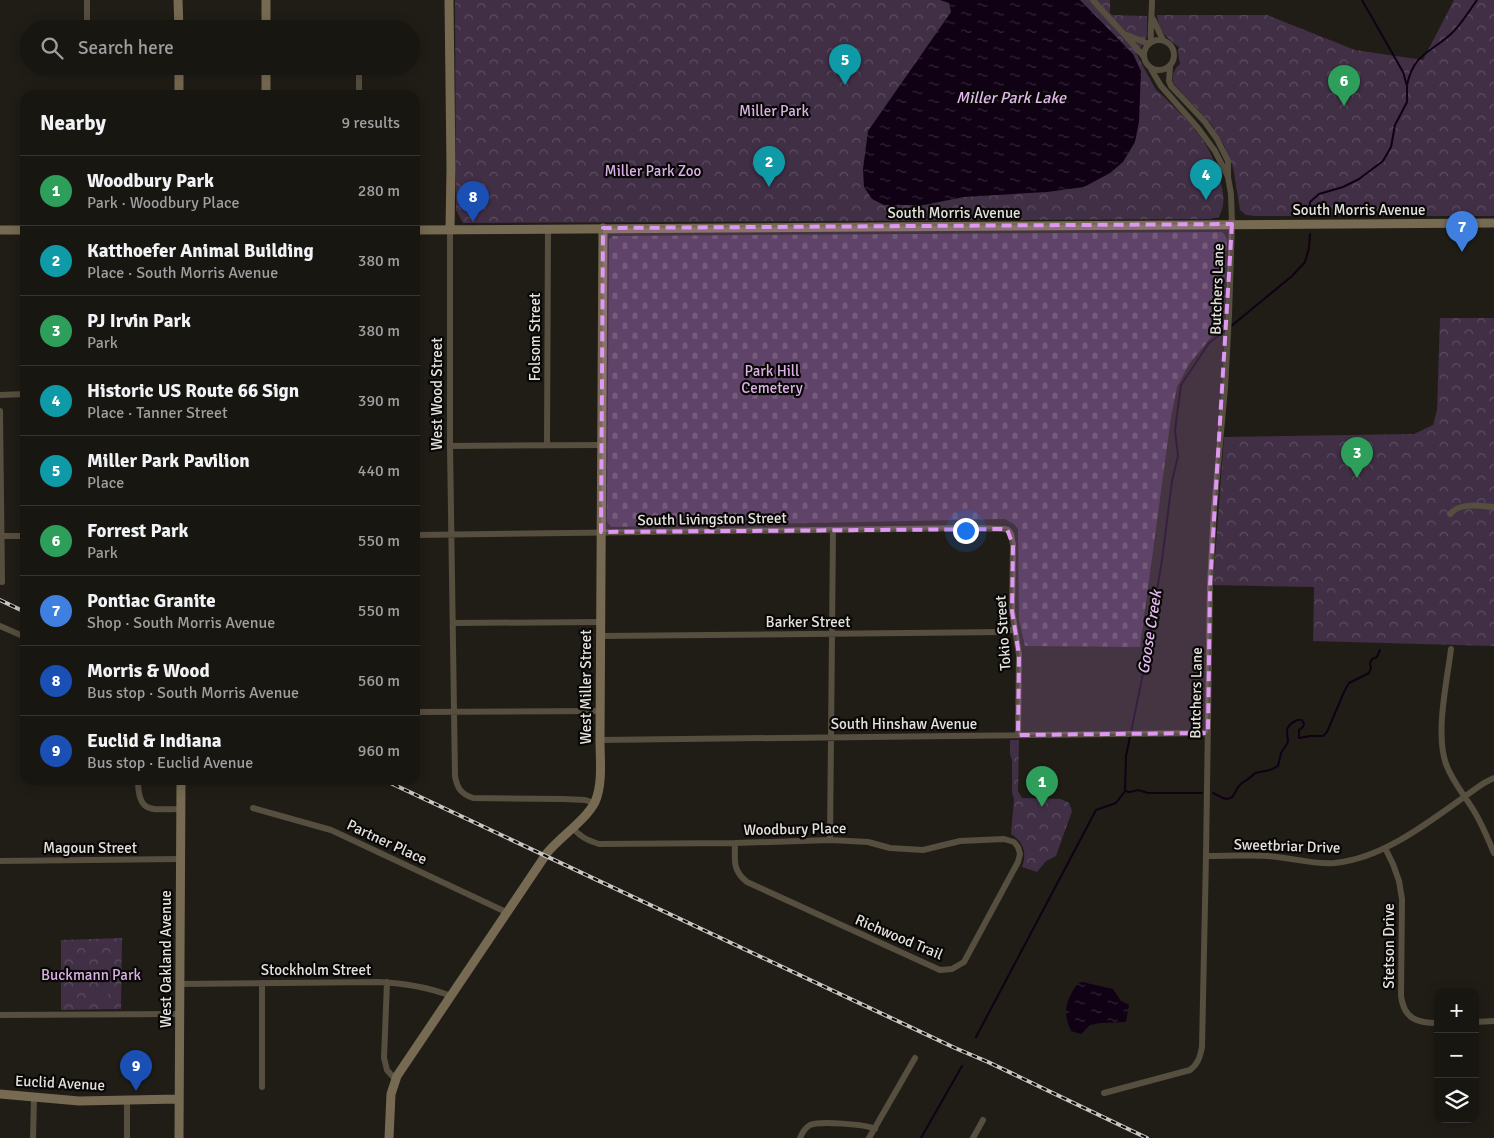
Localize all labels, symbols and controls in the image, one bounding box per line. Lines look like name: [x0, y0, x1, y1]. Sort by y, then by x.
search box: [20, 20, 420, 75]
icon: search: [38, 34, 66, 62]
text: Search here: [78, 36, 174, 60]
pin: 5: [829, 44, 861, 85]
pin: 6: [1328, 65, 1360, 106]
water label: Miller Park Lake: [956, 88, 1067, 108]
park label: Miller Park: [739, 102, 809, 120]
text: Nearby: [40, 110, 106, 136]
text: 9 results: [341, 113, 400, 133]
pin: 2: [753, 146, 785, 187]
pin: 4: [1190, 159, 1222, 200]
park label: Miller Park Zoo: [605, 162, 702, 180]
text: Woodbury Park: [87, 169, 214, 193]
text: 1: [52, 181, 60, 201]
text: 280 m: [358, 181, 400, 201]
pin: 8: [457, 181, 489, 222]
text: Park · Woodbury Place: [87, 193, 240, 213]
street label: South Morris Avenue: [1292, 201, 1426, 219]
street label: South Morris Avenue: [887, 204, 1021, 222]
pin: 7: [1446, 211, 1478, 252]
text: Katthoefer Animal Building: [87, 239, 314, 263]
street label: Butchers Lane: [1206, 243, 1228, 335]
text: 2: [52, 251, 60, 271]
text: 380 m: [358, 251, 400, 271]
text: Place · South Morris Avenue: [87, 263, 278, 283]
street label: Folsom Street: [526, 293, 544, 381]
text: PJ Irvin Park: [87, 309, 191, 333]
text: 3: [52, 321, 60, 341]
text: 380 m: [358, 321, 400, 341]
text: Park: [87, 333, 118, 353]
street label: West Wood Street: [428, 338, 446, 450]
park label: Park Hill Cemetery: [741, 362, 803, 397]
text: Historic US Route 66 Sign: [87, 379, 299, 403]
text: 4: [52, 391, 60, 411]
text: 390 m: [358, 391, 400, 411]
text: Place · Tanner Street: [87, 403, 228, 423]
pin: 3: [1341, 437, 1373, 478]
text: Miller Park Pavilion: [87, 449, 250, 473]
text: 5: [52, 461, 60, 481]
text: 440 m: [358, 461, 400, 481]
text: Place: [87, 473, 124, 493]
street label: South Livingston Street: [637, 509, 787, 529]
your location: [953, 518, 979, 544]
text: Forrest Park: [87, 519, 188, 543]
text: 6: [52, 531, 60, 551]
text: 550 m: [358, 531, 400, 551]
text: Park: [87, 543, 118, 563]
water label: Goose Creek: [1133, 587, 1167, 676]
text: Pontiac Granite: [87, 589, 216, 613]
street label: Tokio Street: [991, 595, 1015, 671]
text: 7: [52, 601, 60, 621]
text: 550 m: [358, 601, 400, 621]
text: Shop · South Morris Avenue: [87, 613, 275, 633]
street label: Barker Street: [766, 613, 850, 631]
street label: West Miller Street: [577, 630, 595, 744]
street label: Butchers Lane: [1186, 647, 1206, 739]
text: Morris & Wood: [87, 659, 210, 683]
text: 8: [52, 671, 60, 691]
text: 560 m: [358, 671, 400, 691]
text: Bus stop · South Morris Avenue: [87, 683, 299, 703]
street label: South Hinshaw Avenue: [831, 715, 977, 733]
text: Euclid & Indiana: [87, 729, 222, 753]
text: 9: [52, 741, 60, 761]
text: 960 m: [358, 741, 400, 761]
text: Bus stop · Euclid Avenue: [87, 753, 253, 773]
pin: 1: [1026, 766, 1058, 807]
street label: Partner Place: [344, 816, 430, 868]
street label: Woodbury Place: [743, 819, 847, 839]
street label: Sweetbriar Drive: [1233, 835, 1341, 857]
street label: Magoun Street: [43, 839, 137, 857]
street label: West Oakland Avenue: [157, 890, 175, 1028]
street label: Stetson Drive: [1380, 903, 1398, 989]
street label: Richwood Trail: [852, 910, 946, 964]
street label: Stockholm Street: [261, 961, 371, 979]
park label: Buckmann Park: [41, 966, 141, 984]
map controls: [1434, 988, 1479, 1123]
button: +: [1434, 988, 1479, 1033]
button: −: [1434, 1033, 1479, 1078]
pin: 9: [120, 1050, 152, 1091]
street label: Euclid Avenue: [15, 1072, 105, 1094]
button: layers: [1434, 1078, 1479, 1123]

